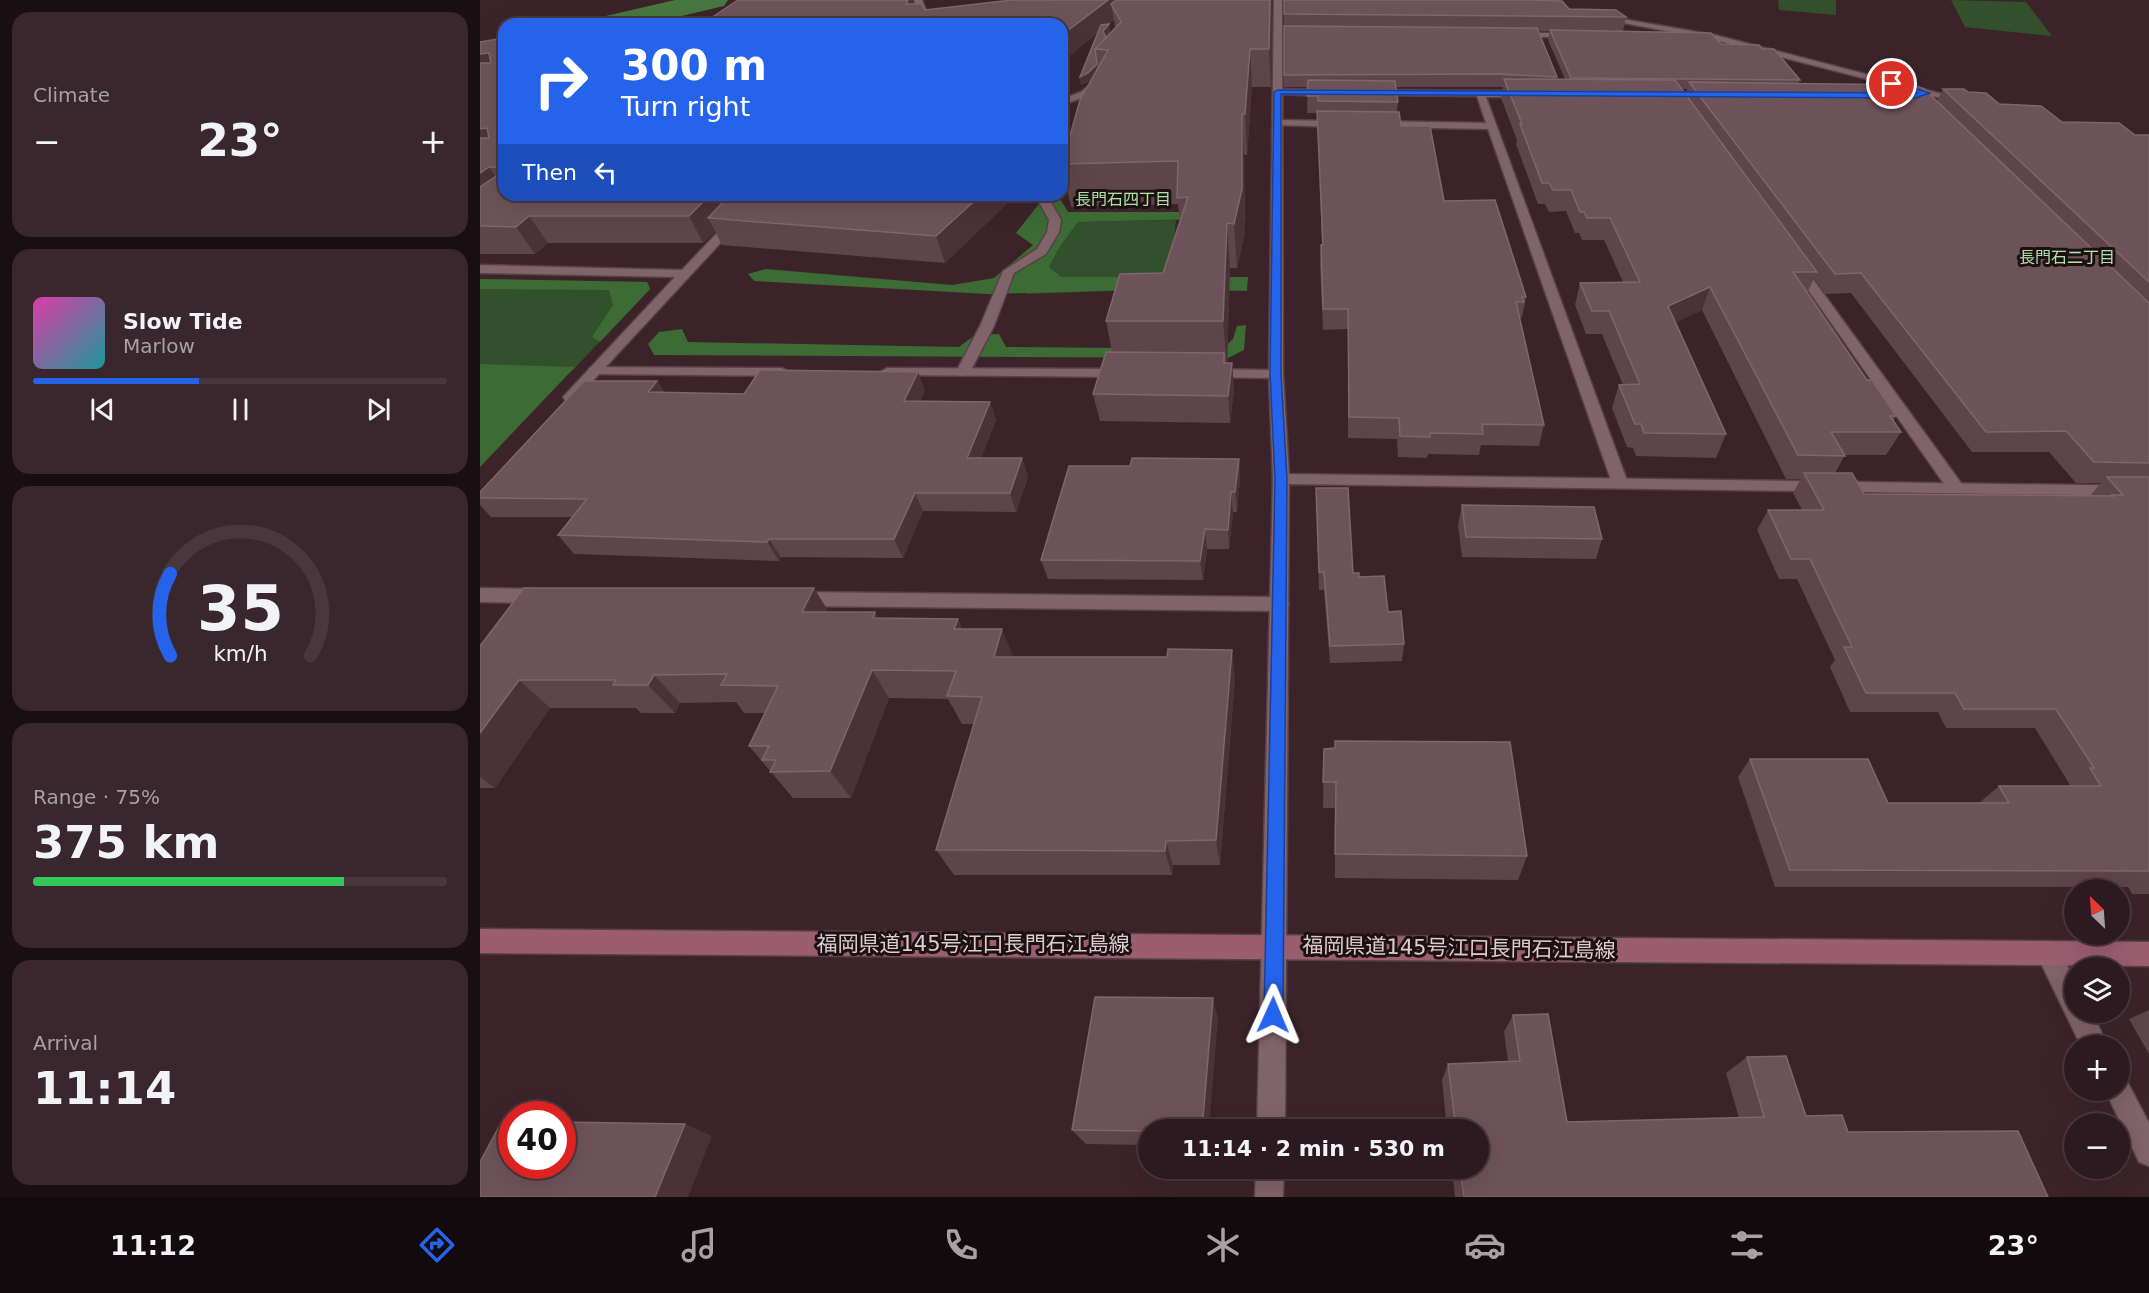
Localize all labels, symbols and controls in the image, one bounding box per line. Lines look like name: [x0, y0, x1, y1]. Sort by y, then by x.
text: 300 m: [621, 41, 767, 90]
icon: right: [522, 42, 600, 120]
pin: [1866, 58, 1917, 109]
icon: arrive: [1875, 67, 1908, 100]
text: Climate: [33, 83, 110, 107]
text: Turn right: [621, 91, 750, 122]
text: 23°: [197, 114, 283, 167]
text: −: [33, 122, 61, 161]
text: +: [419, 122, 447, 161]
icon: left: [589, 156, 622, 189]
text: Then: [522, 160, 577, 185]
district label: 長門石四丁目: [1075, 190, 1171, 209]
district label: 長門石二丁目: [2019, 248, 2115, 267]
text: Slow Tide: [123, 309, 243, 334]
text: Marlow: [123, 334, 195, 358]
icon: previous: [86, 393, 119, 426]
icon: pause: [224, 393, 257, 426]
icon: next: [362, 393, 395, 426]
text: 35: [197, 572, 283, 645]
text: km/h: [213, 641, 267, 666]
text: Range · 75%: [33, 785, 160, 809]
text: 375 km: [33, 816, 219, 869]
north arrow: [2064, 879, 2130, 945]
map controls: [2064, 879, 2130, 1179]
street label: 福岡県道145号江口長門石江島線: [816, 932, 1130, 956]
street label: 福岡県道145号江口長門石江島線: [1302, 933, 1616, 963]
button: layers: [2064, 957, 2130, 1023]
position arrow: [1241, 983, 1305, 1047]
text: Arrival: [33, 1031, 98, 1055]
button: +: [2064, 1035, 2130, 1101]
text: 11:14: [33, 1062, 176, 1115]
speed limit sign: 40: [498, 1101, 576, 1179]
button: −: [2064, 1113, 2130, 1179]
text: 11:14 · 2 min · 530 m: [1182, 1136, 1445, 1161]
icon: directions: [416, 1224, 458, 1266]
icon: music: [678, 1224, 720, 1266]
icon: phone: [940, 1224, 982, 1266]
icon: climate: [1202, 1224, 1244, 1266]
icon: car: [1464, 1224, 1506, 1266]
icon: filters: [1726, 1224, 1768, 1266]
text: 11:12: [110, 1230, 196, 1261]
text: 23°: [1988, 1230, 2039, 1261]

